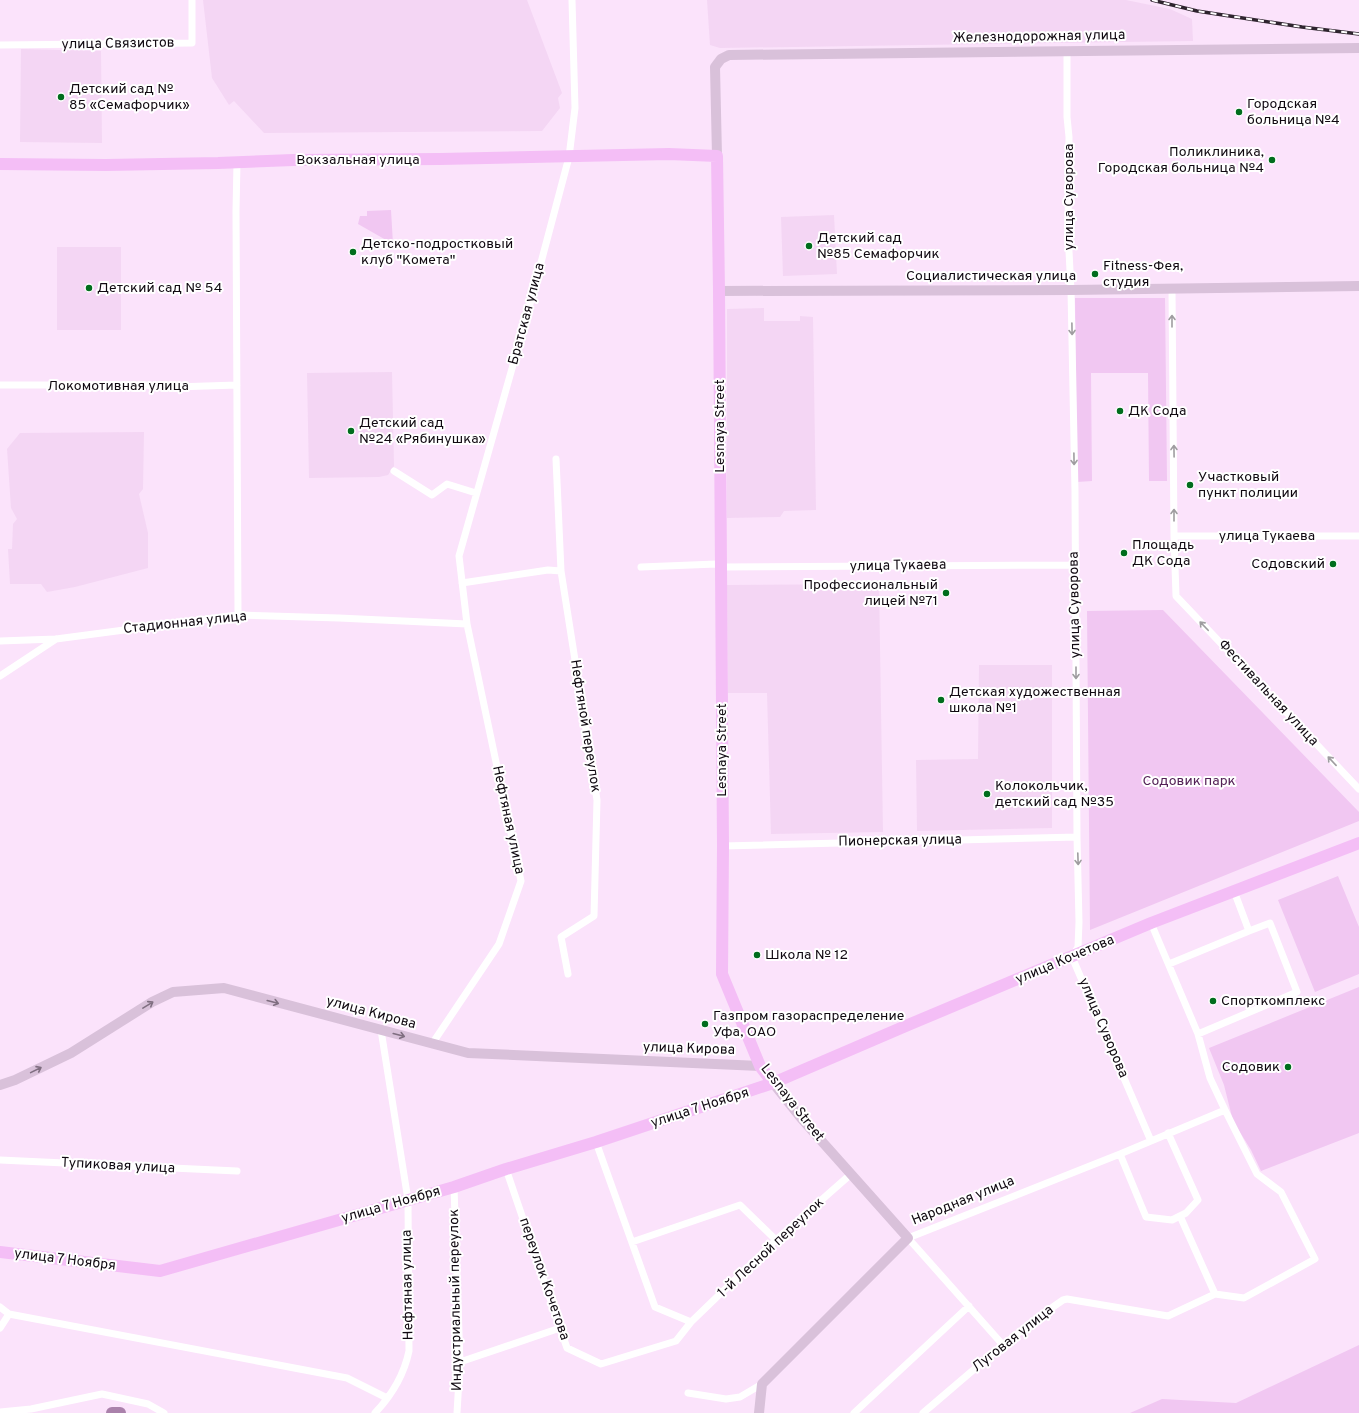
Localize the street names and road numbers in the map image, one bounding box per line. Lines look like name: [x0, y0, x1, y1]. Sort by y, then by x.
street label: Железнодорожная улица: [953, 27, 1125, 47]
street label: улица Связистов: [61, 35, 175, 53]
street label: улица Суворова: [1061, 144, 1078, 250]
street label: Вокзальная улица: [296, 152, 420, 169]
street label: Братская улица: [505, 261, 549, 367]
street label: Социалистическая улица: [906, 268, 1076, 285]
street label: Локомотивная улица: [47, 378, 189, 395]
street label: Lesnaya Street: [712, 379, 729, 473]
street label: улица Тукаева: [1219, 528, 1315, 545]
street label: улица Суворова: [1066, 551, 1084, 659]
street label: улица Тукаева: [850, 557, 946, 575]
street label: Стадионная улица: [122, 608, 248, 638]
street label: Фестивальная улица: [1214, 636, 1322, 750]
street label: Нефтяной переулок: [566, 658, 604, 794]
street label: Lesnaya Street: [714, 703, 731, 797]
street label: Нефтяная улица: [488, 764, 528, 876]
street label: Пионерская улица: [838, 831, 962, 851]
street label: улица Кочетова: [1013, 932, 1117, 988]
street label: улица Суворова: [1074, 975, 1132, 1081]
street label: улица Кирова: [324, 993, 418, 1033]
street label: улица Кирова: [643, 1039, 735, 1059]
street label: Lesnaya Street: [757, 1061, 827, 1145]
street label: улица 7 Ноября: [649, 1084, 751, 1132]
street label: Тупиковая улица: [61, 1155, 175, 1177]
street label: Народная улица: [909, 1173, 1017, 1229]
street label: улица 7 Ноября: [340, 1183, 442, 1227]
street label: 1-й Лесной переулок: [714, 1194, 828, 1302]
street label: Индустриальный переулок: [446, 1209, 466, 1391]
street label: переулок Кочетова: [515, 1216, 573, 1342]
street label: Нефтяная улица: [399, 1230, 417, 1340]
street label: улица 7 Ноября: [13, 1245, 117, 1275]
street label: Луговая улица: [969, 1302, 1057, 1376]

